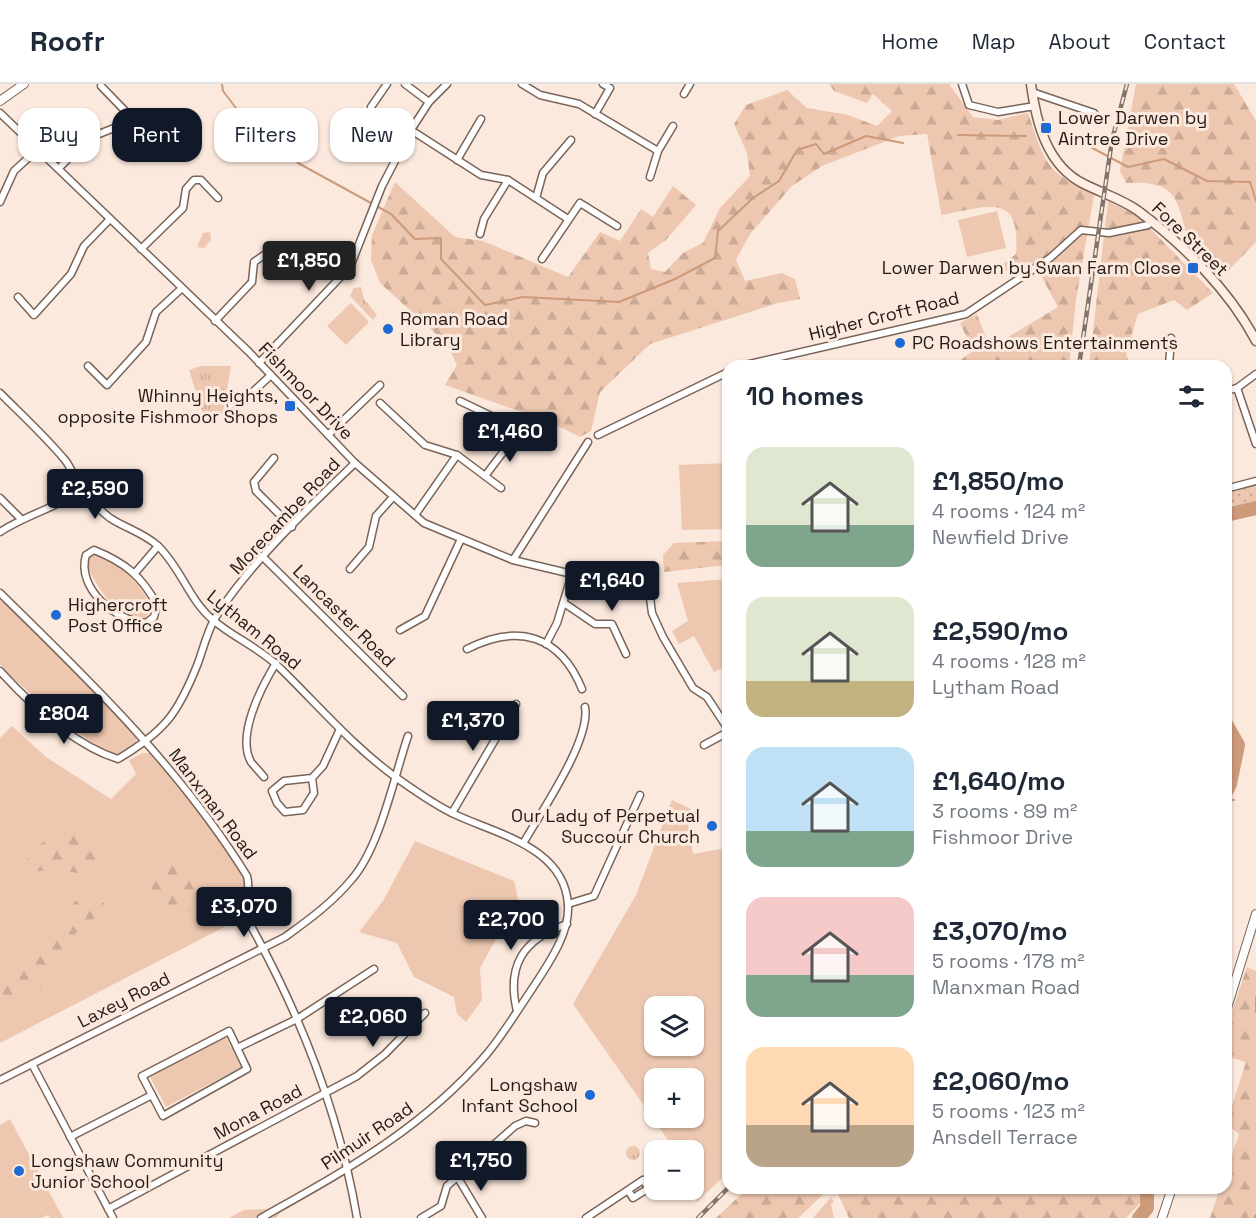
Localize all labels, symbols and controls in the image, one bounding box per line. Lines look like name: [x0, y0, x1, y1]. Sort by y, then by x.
text: Roofr: [30, 23, 105, 59]
text: Home: [881, 28, 939, 55]
text: Map: [972, 28, 1016, 55]
text: About: [1049, 28, 1111, 55]
text: Contact: [1144, 28, 1226, 55]
place label: Lower Darwen by Aintree Drive: [1058, 106, 1207, 150]
chip: Buy: [18, 108, 100, 162]
chip: Rent: [112, 108, 202, 162]
chip: Filters: [214, 108, 318, 162]
chip: New: [330, 108, 415, 162]
marker: Lower Darwen by Aintree Drive: [1039, 121, 1053, 135]
street label: Fore Street: [1147, 197, 1233, 281]
pin: £1,850: [260, 241, 358, 292]
text: £1,850: [277, 247, 341, 273]
place label: Lower Darwen by Swan Farm Close: [882, 256, 1181, 279]
marker: Lower Darwen by Swan Farm Close: [1186, 261, 1200, 275]
street label: Higher Croft Road: [806, 286, 962, 345]
place label: Roman Road Library: [400, 307, 508, 351]
marker: Roman Road Library: [381, 322, 395, 336]
place label: PC Roadshows Entertainments: [912, 331, 1178, 354]
marker: PC Roadshows Entertainments: [893, 336, 907, 350]
street label: Fishmoor Drive: [254, 337, 359, 444]
text: 10 homes: [746, 379, 864, 413]
icon: filters: [1175, 380, 1208, 413]
place label: Whinny Heights, opposite Fishmoor Shops: [57, 384, 278, 428]
marker: Whinny Heights, opposite Fishmoor Shops: [283, 399, 297, 413]
pin: £1,460: [461, 412, 559, 463]
text: £1,460: [477, 418, 543, 444]
street label: Morecambe Road: [225, 452, 345, 579]
text: £1,850/mo: [932, 464, 1064, 498]
pin: £2,590: [46, 469, 144, 520]
icon: home: [794, 471, 866, 543]
text: £2,590: [61, 475, 129, 501]
text: 4 rooms · 124 m²: [932, 498, 1085, 524]
text: Newfield Drive: [932, 524, 1069, 550]
street label: Lancaster Road: [288, 560, 400, 672]
pin: £1,640: [563, 561, 661, 612]
text: £1,640: [579, 567, 645, 593]
street label: Lytham Road: [203, 585, 306, 675]
place label: Highercroft Post Office: [68, 593, 168, 637]
marker: Highercroft Post Office: [49, 608, 63, 622]
text: £2,590/mo: [932, 614, 1068, 648]
icon: home: [794, 621, 866, 693]
text: 4 rooms · 128 m²: [932, 648, 1086, 674]
text: Lytham Road: [932, 674, 1059, 700]
pin: £804: [28, 694, 100, 745]
text: £804: [39, 700, 89, 726]
pin: £1,370: [424, 701, 522, 752]
text: £1,370: [441, 707, 505, 733]
street label: Manxman Road: [164, 744, 263, 864]
text: £1,640/mo: [932, 764, 1065, 798]
icon: home: [794, 771, 866, 843]
text: 3 rooms · 89 m²: [932, 798, 1077, 824]
place label: Our Lady of Perpetual Succour Church: [511, 804, 700, 848]
marker: Our Lady of Perpetual Succour Church: [705, 819, 719, 833]
text: Fishmoor Drive: [932, 824, 1073, 850]
pin: £3,070: [195, 887, 293, 938]
text: £3,070: [210, 893, 278, 919]
pin: £2,700: [462, 900, 560, 951]
text: £2,700: [478, 906, 544, 932]
text: £3,070/mo: [932, 914, 1067, 948]
icon: home: [794, 921, 866, 993]
text: 5 rooms · 178 m²: [932, 948, 1084, 974]
street label: Laxey Road: [74, 966, 174, 1033]
text: Manxman Road: [932, 974, 1080, 1000]
map controls: [644, 996, 704, 1200]
button: layers: [644, 996, 704, 1056]
pin: £2,060: [324, 997, 422, 1048]
text: £2,060: [339, 1003, 407, 1029]
text: £2,060/mo: [932, 1064, 1069, 1098]
button: +: [644, 1068, 704, 1128]
icon: home: [794, 1071, 866, 1143]
place label: Longshaw Infant School: [462, 1073, 578, 1117]
street label: Mona Road: [210, 1079, 306, 1144]
marker: Longshaw Infant School: [583, 1088, 597, 1102]
street label: Pilmuir Road: [316, 1096, 417, 1175]
text: 5 rooms · 123 m²: [932, 1098, 1085, 1124]
text: Ansdell Terrace: [932, 1124, 1078, 1150]
button: −: [644, 1140, 704, 1200]
pin: £1,750: [432, 1141, 530, 1192]
text: £1,750: [449, 1147, 513, 1173]
place label: Longshaw Community Junior School: [31, 1149, 223, 1193]
marker: Longshaw Community Junior School: [12, 1164, 26, 1178]

